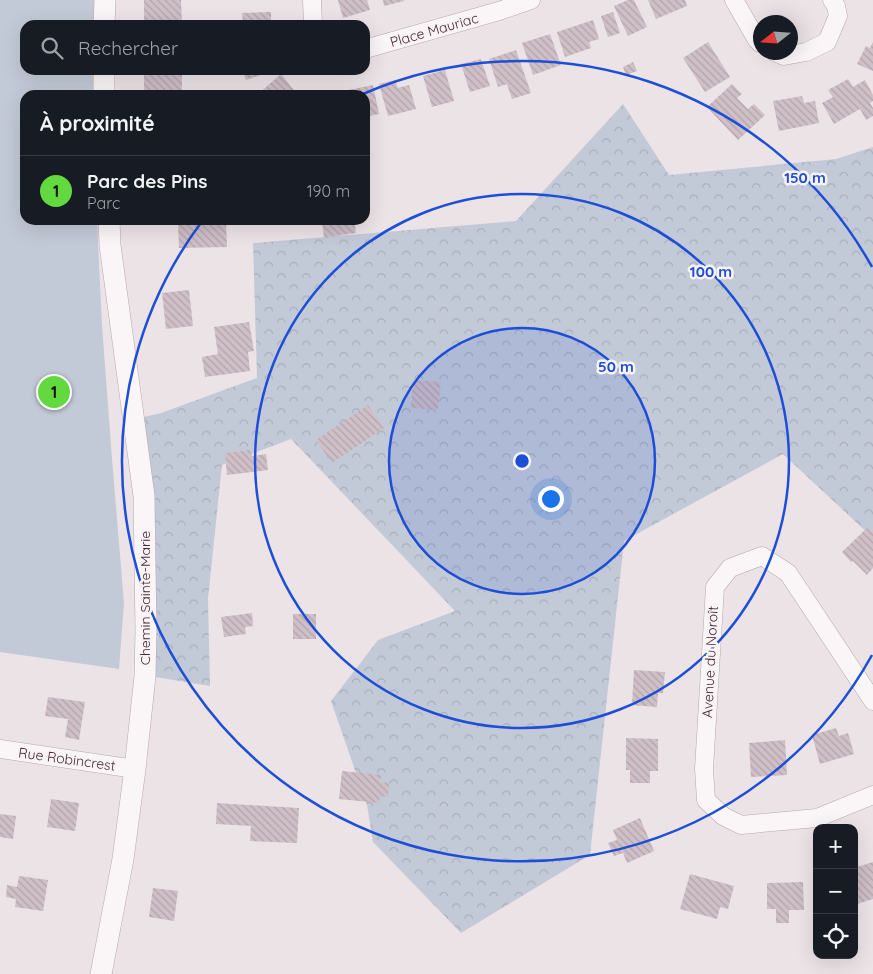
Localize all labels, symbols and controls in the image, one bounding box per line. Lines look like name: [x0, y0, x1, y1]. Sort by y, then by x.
street label: Place Mauriac: [388, 9, 480, 51]
north arrow: [753, 15, 798, 60]
search box: [20, 20, 370, 75]
icon: search: [38, 34, 66, 62]
text: Rechercher: [78, 36, 178, 60]
text: À proximité: [40, 110, 155, 136]
text: 150 m: [784, 168, 826, 187]
text: Parc des Pins: [87, 169, 207, 193]
text: 1: [53, 181, 59, 201]
text: 190 m: [307, 181, 350, 201]
text: Parc: [87, 193, 120, 213]
text: 100 m: [690, 262, 732, 281]
text: 50 m: [598, 357, 634, 376]
pin: 1: [38, 373, 70, 411]
centre of rings: [513, 452, 531, 470]
your location: [538, 486, 564, 512]
street label: Chemin Sainte-Marie: [136, 531, 154, 665]
street label: Avenue du Noroît: [698, 605, 722, 718]
street label: Rue Robincrest: [17, 743, 117, 775]
map controls: [813, 824, 858, 959]
button: +: [813, 824, 858, 869]
button: −: [813, 869, 858, 914]
button: locate: [813, 914, 858, 959]

